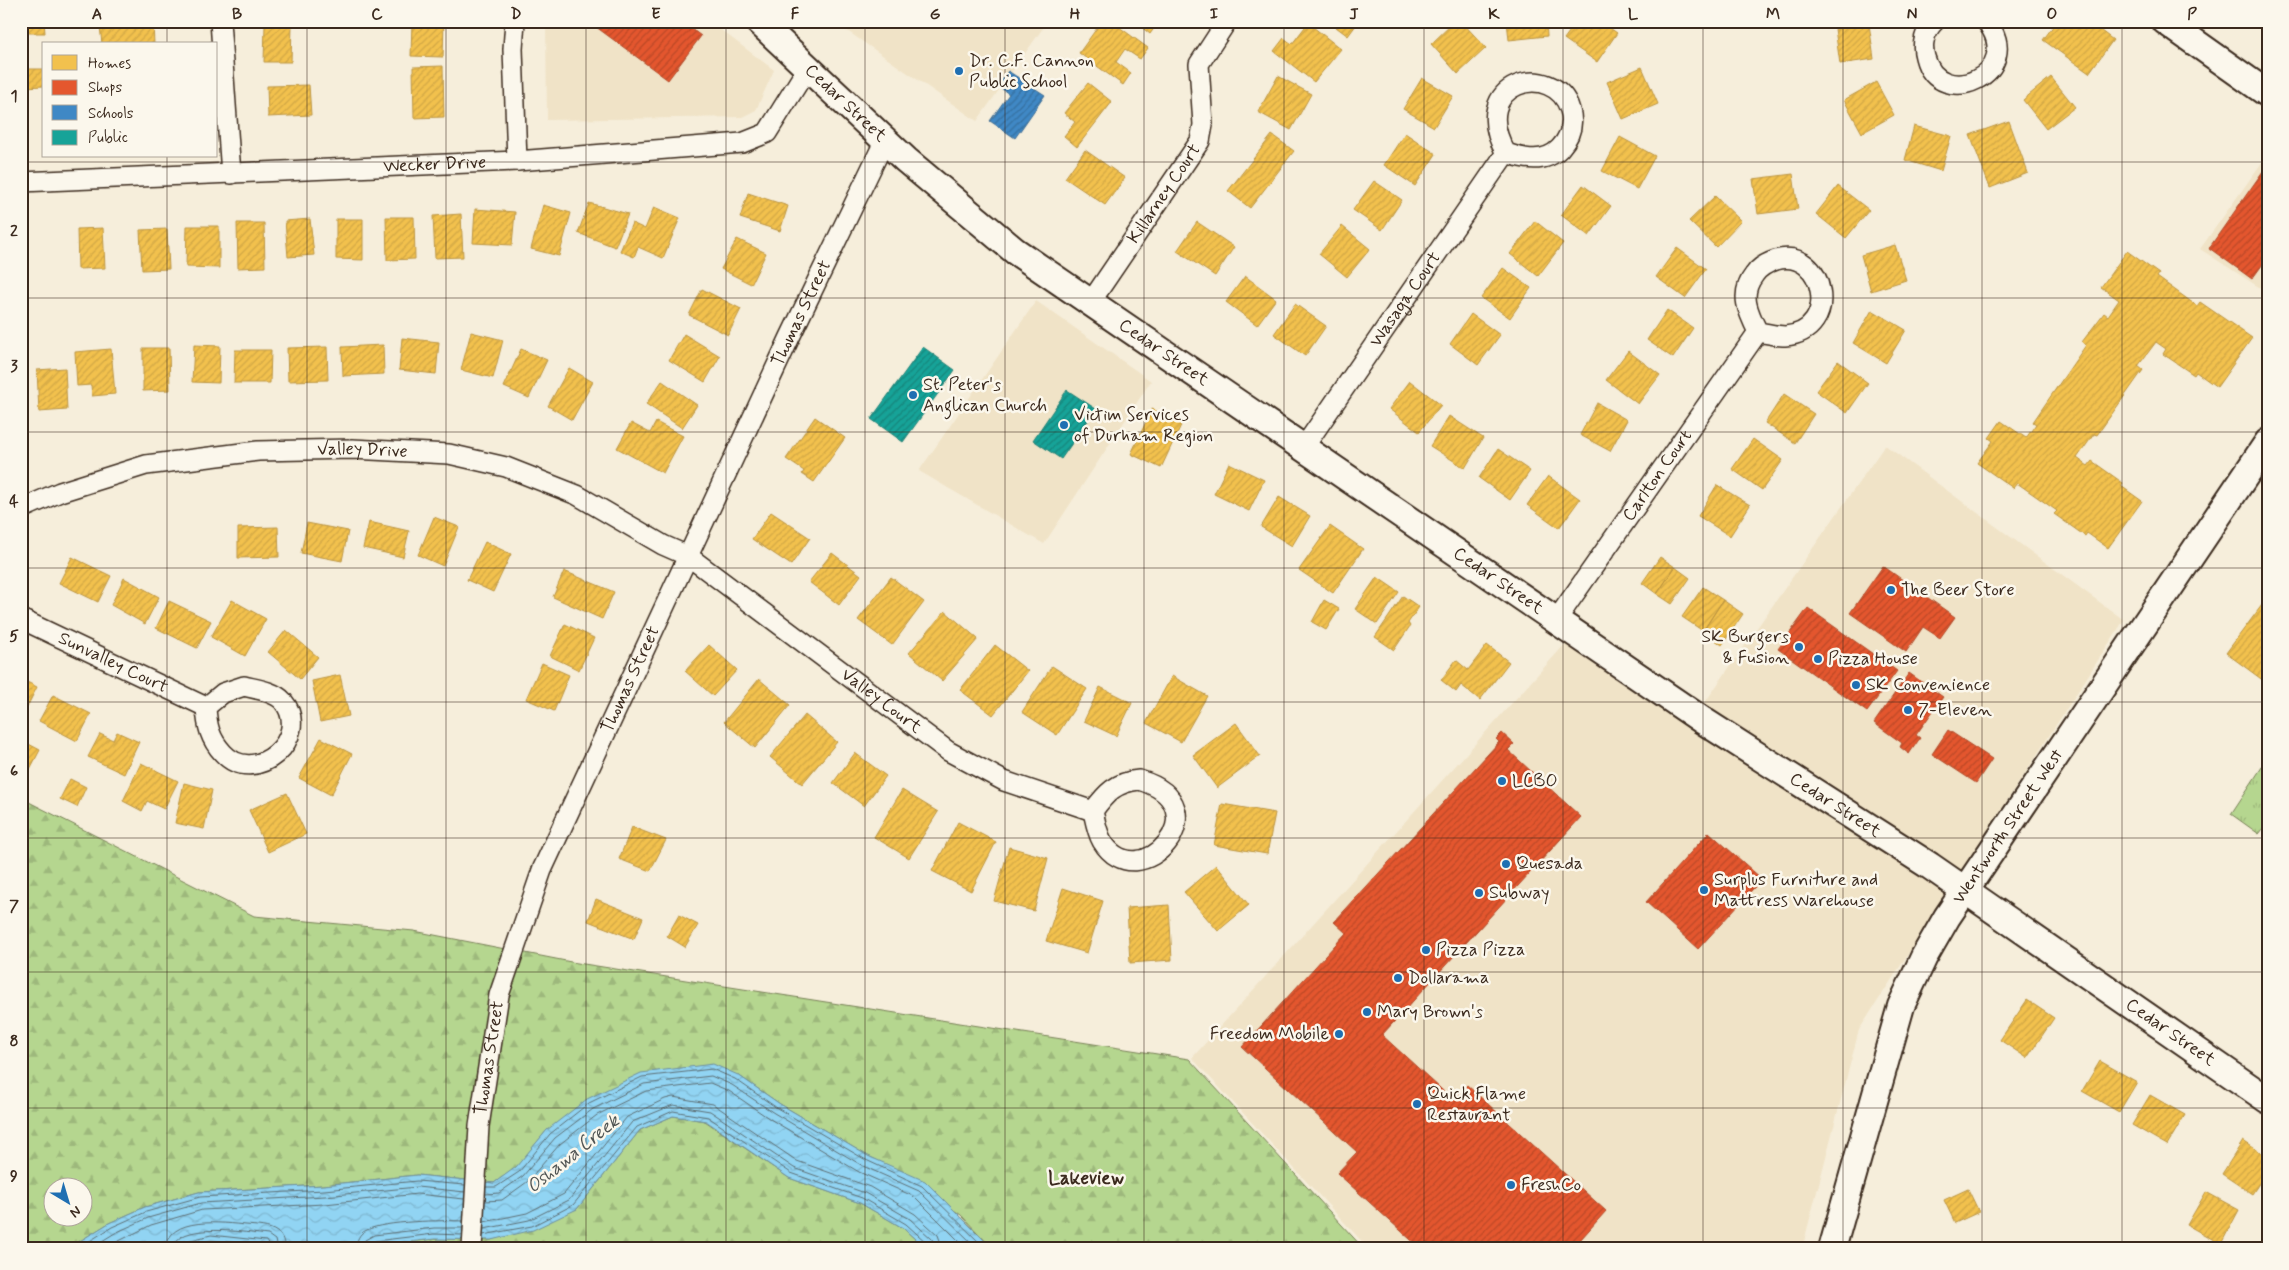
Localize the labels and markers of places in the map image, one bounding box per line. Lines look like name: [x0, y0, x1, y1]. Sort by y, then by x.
place label: Dr. C.F. Cannon Public School: [969, 49, 1094, 94]
marker: Dr. C.F. Cannon Public School: [953, 65, 965, 77]
place label: St. Peter's Anglican Church: [923, 373, 1047, 420]
marker: St. Peter's Anglican Church: [907, 389, 919, 401]
place label: Victim Services of Durham Region: [1074, 403, 1213, 448]
marker: Victim Services of Durham Region: [1058, 419, 1070, 431]
place label: The Beer Store: [1901, 578, 2015, 602]
marker: The Beer Store: [1885, 584, 1897, 596]
place label: SK Burgers & Fusion: [1701, 625, 1789, 670]
marker: SK Burgers & Fusion: [1793, 641, 1805, 653]
place label: Pizza House: [1828, 647, 1918, 671]
marker: Pizza House: [1812, 653, 1824, 665]
place label: SK Convenience: [1866, 673, 1990, 697]
marker: SK Convenience: [1850, 679, 1862, 691]
place label: 7-Eleven: [1918, 698, 1992, 722]
marker: 7-Eleven: [1902, 704, 1914, 716]
place label: LCBO: [1512, 769, 1558, 793]
marker: LCBO: [1496, 775, 1508, 787]
place label: Quesada: [1516, 852, 1583, 876]
marker: Quesada: [1500, 858, 1512, 870]
place label: Surplus Furniture and Mattress Warehouse: [1714, 868, 1878, 913]
place label: Subway: [1489, 881, 1550, 905]
marker: Surplus Furniture and Mattress Warehouse: [1698, 884, 1710, 896]
marker: Subway: [1473, 887, 1485, 899]
place label: Pizza Pizza: [1436, 938, 1525, 962]
marker: Pizza Pizza: [1420, 944, 1432, 956]
place label: Dollarama: [1408, 966, 1489, 990]
marker: Dollarama: [1392, 972, 1404, 984]
place label: Mary Brown's: [1377, 1000, 1483, 1024]
marker: Mary Brown's: [1361, 1006, 1373, 1018]
place label: Freedom Mobile: [1210, 1022, 1329, 1046]
marker: Freedom Mobile: [1333, 1028, 1345, 1040]
place label: Quick Flame Restaurant: [1427, 1082, 1526, 1127]
marker: Quick Flame Restaurant: [1411, 1098, 1423, 1110]
place label: FreshCo: [1521, 1173, 1581, 1197]
marker: FreshCo: [1505, 1179, 1517, 1191]

